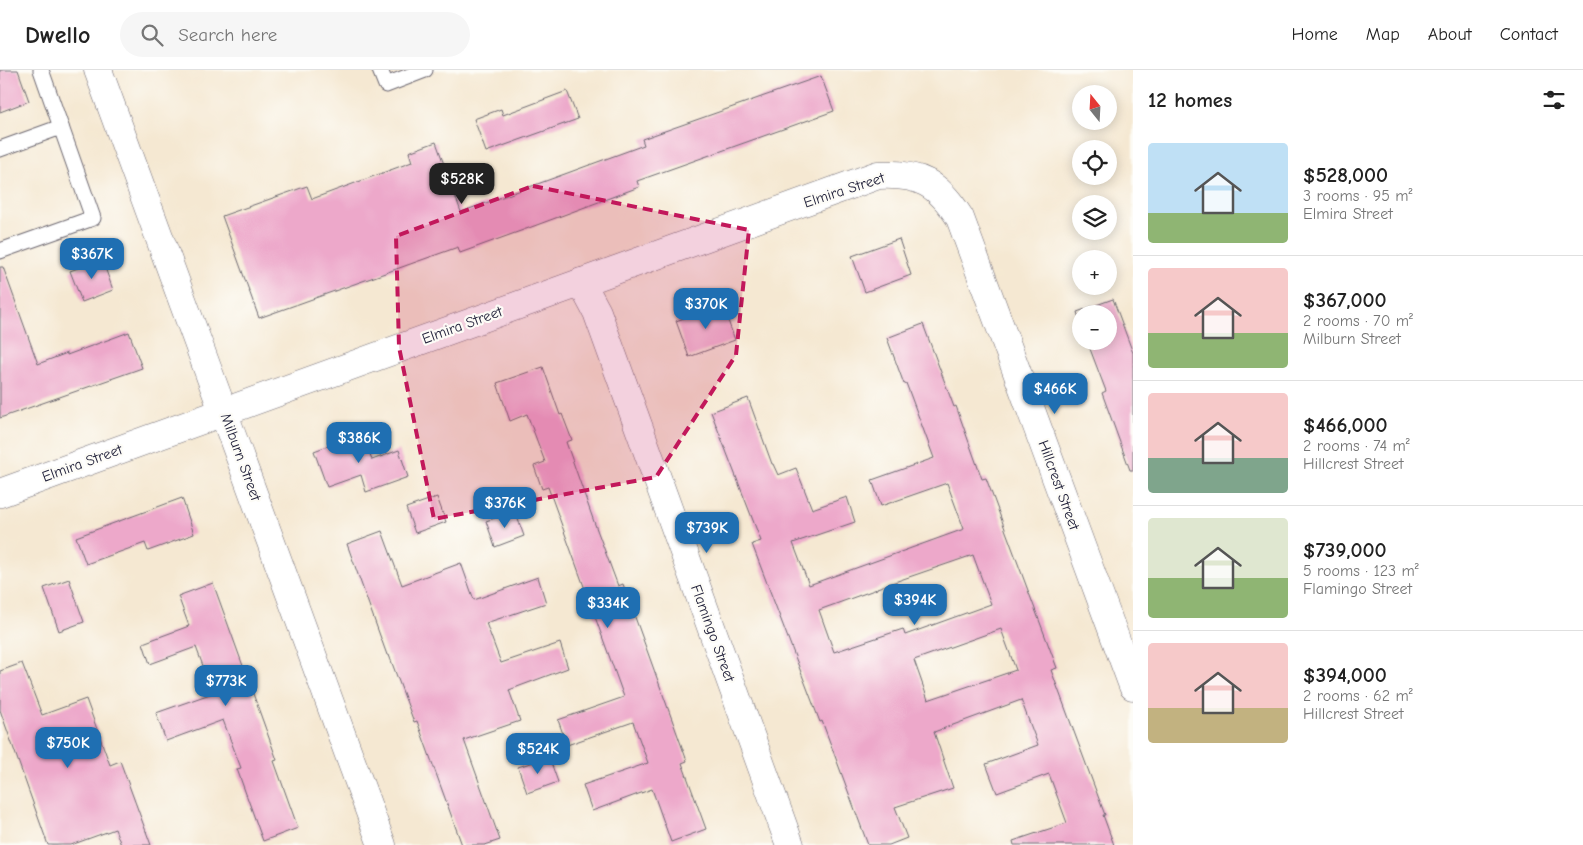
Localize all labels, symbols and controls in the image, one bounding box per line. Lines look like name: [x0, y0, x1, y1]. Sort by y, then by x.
search box: [120, 12, 470, 57]
text: Dwello: [25, 21, 90, 49]
icon: search: [138, 21, 166, 49]
text: Search here: [178, 24, 277, 46]
text: Home: [1291, 24, 1338, 45]
text: Map: [1366, 24, 1400, 45]
text: About: [1428, 24, 1472, 45]
text: Contact: [1500, 24, 1558, 45]
north arrow: [1072, 85, 1118, 130]
map controls: [1072, 85, 1117, 350]
icon: filters: [1540, 86, 1568, 114]
text: 12 homes: [1148, 88, 1232, 112]
button: locate: [1072, 140, 1117, 185]
pin: $528K: [427, 162, 497, 205]
icon: home: [1188, 163, 1248, 223]
text: $528,000: [1303, 163, 1388, 187]
street label: Elmira Street: [801, 168, 887, 212]
text: $528K: [440, 170, 484, 188]
text: 3 rooms · 95 m²: [1303, 187, 1413, 205]
button: layers: [1072, 195, 1117, 240]
text: Elmira Street: [1303, 205, 1393, 223]
pin: $367K: [57, 238, 127, 280]
text: $367K: [71, 245, 113, 263]
button: +: [1072, 250, 1117, 295]
pin: $370K: [671, 288, 741, 330]
icon: home: [1188, 288, 1248, 348]
text: $367,000: [1303, 288, 1386, 312]
text: $370K: [685, 295, 727, 313]
street label: Elmira Street: [419, 302, 505, 348]
button: −: [1072, 305, 1117, 350]
text: 2 rooms · 70 m²: [1303, 312, 1413, 330]
text: Milburn Street: [1303, 330, 1401, 348]
pin: $466K: [1020, 372, 1090, 415]
text: $466K: [1034, 380, 1076, 398]
street label: Milburn Street: [217, 411, 265, 504]
icon: home: [1188, 413, 1248, 473]
text: $466,000: [1303, 413, 1388, 437]
pin: $386K: [324, 422, 394, 464]
text: $386K: [337, 429, 381, 447]
text: 2 rooms · 74 m²: [1303, 437, 1410, 455]
street label: Hillcrest Street: [1034, 438, 1084, 533]
street label: Elmira Street: [39, 440, 125, 486]
text: Hillcrest Street: [1303, 455, 1404, 473]
pin: $376K: [470, 486, 540, 529]
text: $376K: [484, 494, 526, 512]
pin: $739K: [672, 512, 742, 554]
text: $739K: [686, 519, 728, 537]
icon: home: [1188, 538, 1248, 598]
text: $739,000: [1303, 538, 1386, 562]
text: 5 rooms · 123 m²: [1303, 562, 1419, 580]
text: Flamingo Street: [1303, 580, 1412, 598]
street label: Flamingo Street: [687, 582, 739, 685]
pin: $394K: [880, 584, 950, 626]
pin: $334K: [573, 586, 643, 629]
text: $394K: [894, 591, 936, 609]
text: $334K: [587, 594, 629, 612]
icon: home: [1188, 663, 1248, 723]
text: $394,000: [1303, 663, 1387, 687]
pin: $773K: [191, 664, 261, 707]
text: $773K: [206, 672, 246, 690]
text: 2 rooms · 62 m²: [1303, 687, 1413, 705]
text: Hillcrest Street: [1303, 705, 1404, 723]
pin: $750K: [33, 726, 103, 769]
pin: $524K: [503, 732, 573, 775]
text: $750K: [46, 734, 90, 752]
text: $524K: [517, 740, 559, 758]

